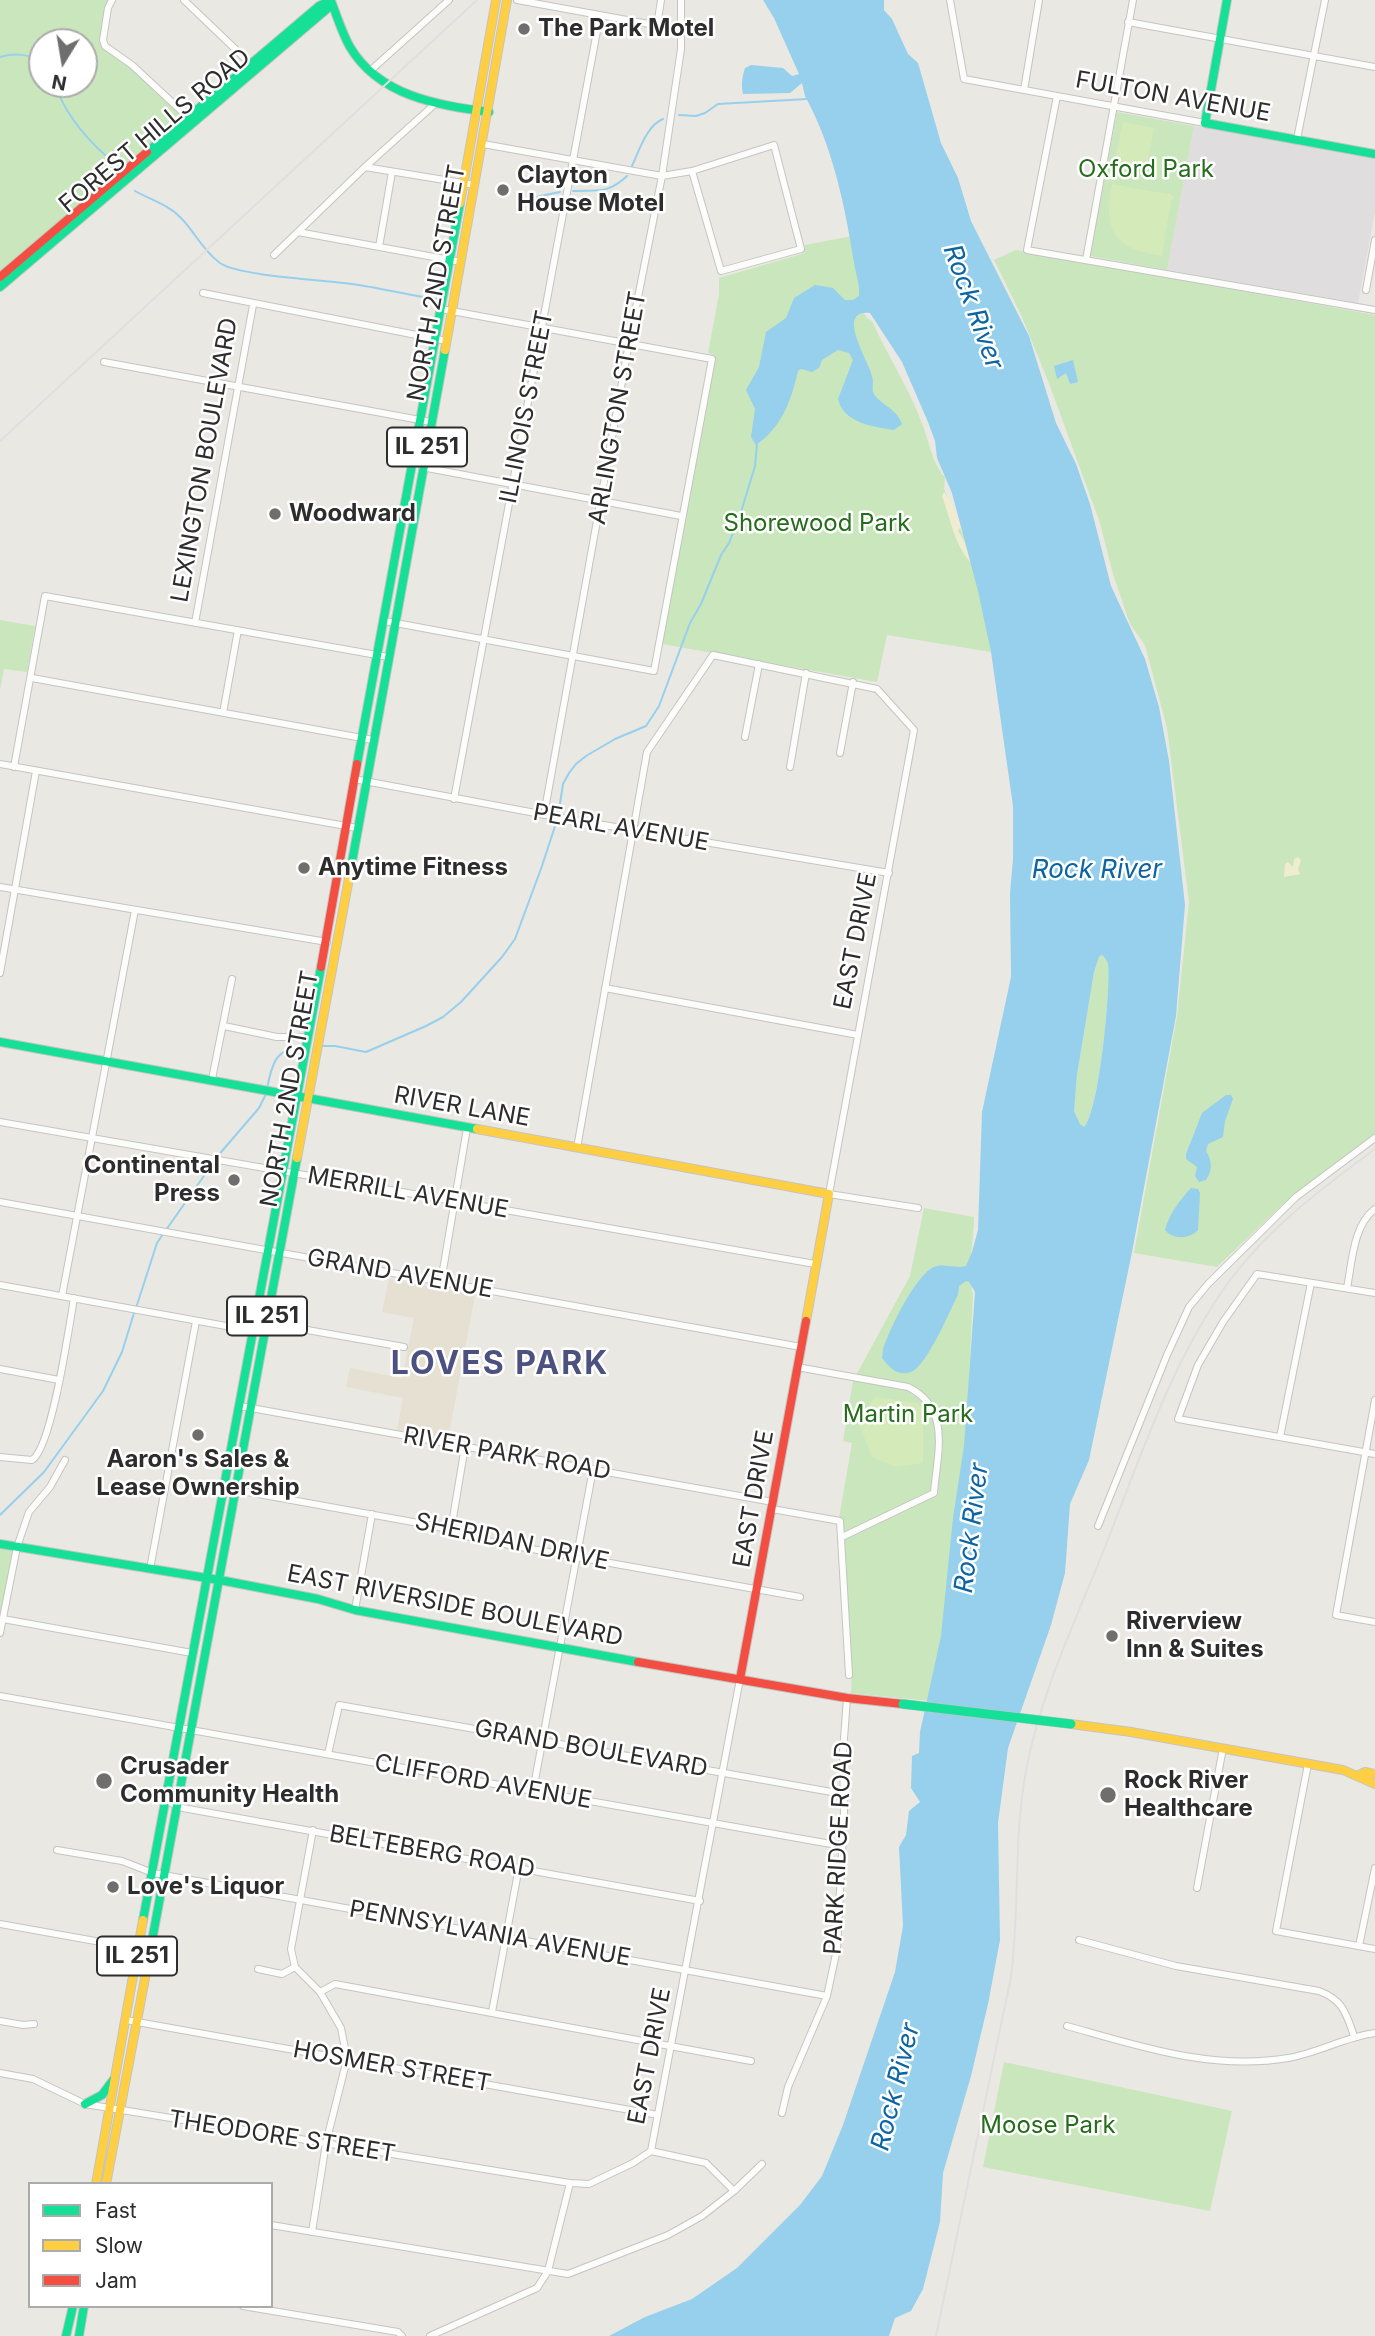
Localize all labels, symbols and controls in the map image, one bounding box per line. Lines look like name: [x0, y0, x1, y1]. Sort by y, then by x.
place label: The Park Motel: [538, 15, 714, 43]
marker: The Park Motel: [516, 21, 532, 37]
north arrow: [28, 28, 98, 98]
street label: FOREST HILLS ROAD: [54, 43, 256, 219]
street label: FULTON AVENUE: [1073, 66, 1273, 128]
text: N: [50, 69, 69, 95]
park label: Oxford Park: [1078, 156, 1214, 184]
place label: Clayton House Motel: [517, 162, 664, 218]
street label: NORTH 2ND STREET: [402, 163, 472, 403]
marker: Clayton House Motel: [495, 182, 511, 198]
water label: Rock River: [936, 240, 1010, 374]
street label: ARLINGTON STREET: [583, 289, 653, 527]
street label: ILLINOIS STREET: [494, 308, 560, 506]
street label: LEXINGTON BOULEVARD: [166, 316, 244, 604]
road number: IL 251: [387, 428, 467, 466]
place label: Woodward: [289, 500, 416, 528]
marker: Woodward: [267, 506, 283, 522]
park label: Shorewood Park: [724, 510, 910, 538]
street label: PEARL AVENUE: [531, 798, 711, 858]
place label: Anytime Fitness: [318, 854, 508, 882]
water label: Rock River: [1032, 854, 1162, 886]
marker: Anytime Fitness: [296, 860, 312, 876]
street label: EAST DRIVE: [829, 870, 883, 1012]
street label: NORTH 2ND STREET: [255, 969, 325, 1209]
street label: RIVER LANE: [392, 1081, 532, 1133]
place label: Continental Press: [84, 1152, 220, 1208]
street label: MERRILL AVENUE: [305, 1161, 511, 1225]
marker: Continental Press: [226, 1172, 242, 1188]
street label: GRAND AVENUE: [305, 1243, 495, 1305]
road number: IL 251: [227, 1296, 307, 1336]
district label: LOVES PARK: [392, 1345, 608, 1383]
park label: Martin Park: [843, 1401, 973, 1429]
street label: RIVER PARK ROAD: [401, 1422, 613, 1486]
marker: Aaron's Sales & Lease Ownership: [190, 1427, 206, 1443]
street label: EAST DRIVE: [728, 1428, 780, 1570]
place label: Aaron's Sales & Lease Ownership: [96, 1446, 300, 1502]
water label: Rock River: [949, 1461, 995, 1595]
street label: SHERIDAN DRIVE: [412, 1507, 612, 1577]
street label: EAST RIVERSIDE BOULEVARD: [285, 1559, 625, 1653]
place label: Riverview Inn & Suites: [1126, 1608, 1264, 1664]
marker: Riverview Inn & Suites: [1104, 1628, 1120, 1644]
street label: GRAND BOULEVARD: [472, 1714, 710, 1784]
street label: PARK RIDGE ROAD: [819, 1741, 859, 1955]
street label: CLIFFORD AVENUE: [372, 1749, 594, 1815]
place label: Crusader Community Health: [120, 1753, 339, 1809]
place label: Rock River Healthcare: [1124, 1767, 1253, 1823]
marker: Crusader Community Health: [94, 1771, 114, 1791]
marker: Rock River Healthcare: [1098, 1785, 1118, 1805]
street label: BELTEBERG ROAD: [327, 1820, 537, 1884]
place label: Love's Liquor: [127, 1873, 284, 1901]
marker: Love's Liquor: [105, 1879, 121, 1895]
street label: PENNSYLVANIA AVENUE: [347, 1895, 633, 1973]
road number: IL 251: [97, 1937, 177, 1976]
street label: EAST DRIVE: [623, 1985, 677, 2127]
water label: Rock River: [865, 2020, 927, 2154]
street label: HOSMER STREET: [291, 2035, 493, 2099]
street label: THEODORE STREET: [167, 2105, 397, 2169]
park label: Moose Park: [980, 2112, 1116, 2140]
legend: [28, 2182, 273, 2308]
text: Fast: [95, 2198, 137, 2223]
text: Slow: [95, 2233, 143, 2258]
text: Jam: [95, 2268, 137, 2293]

